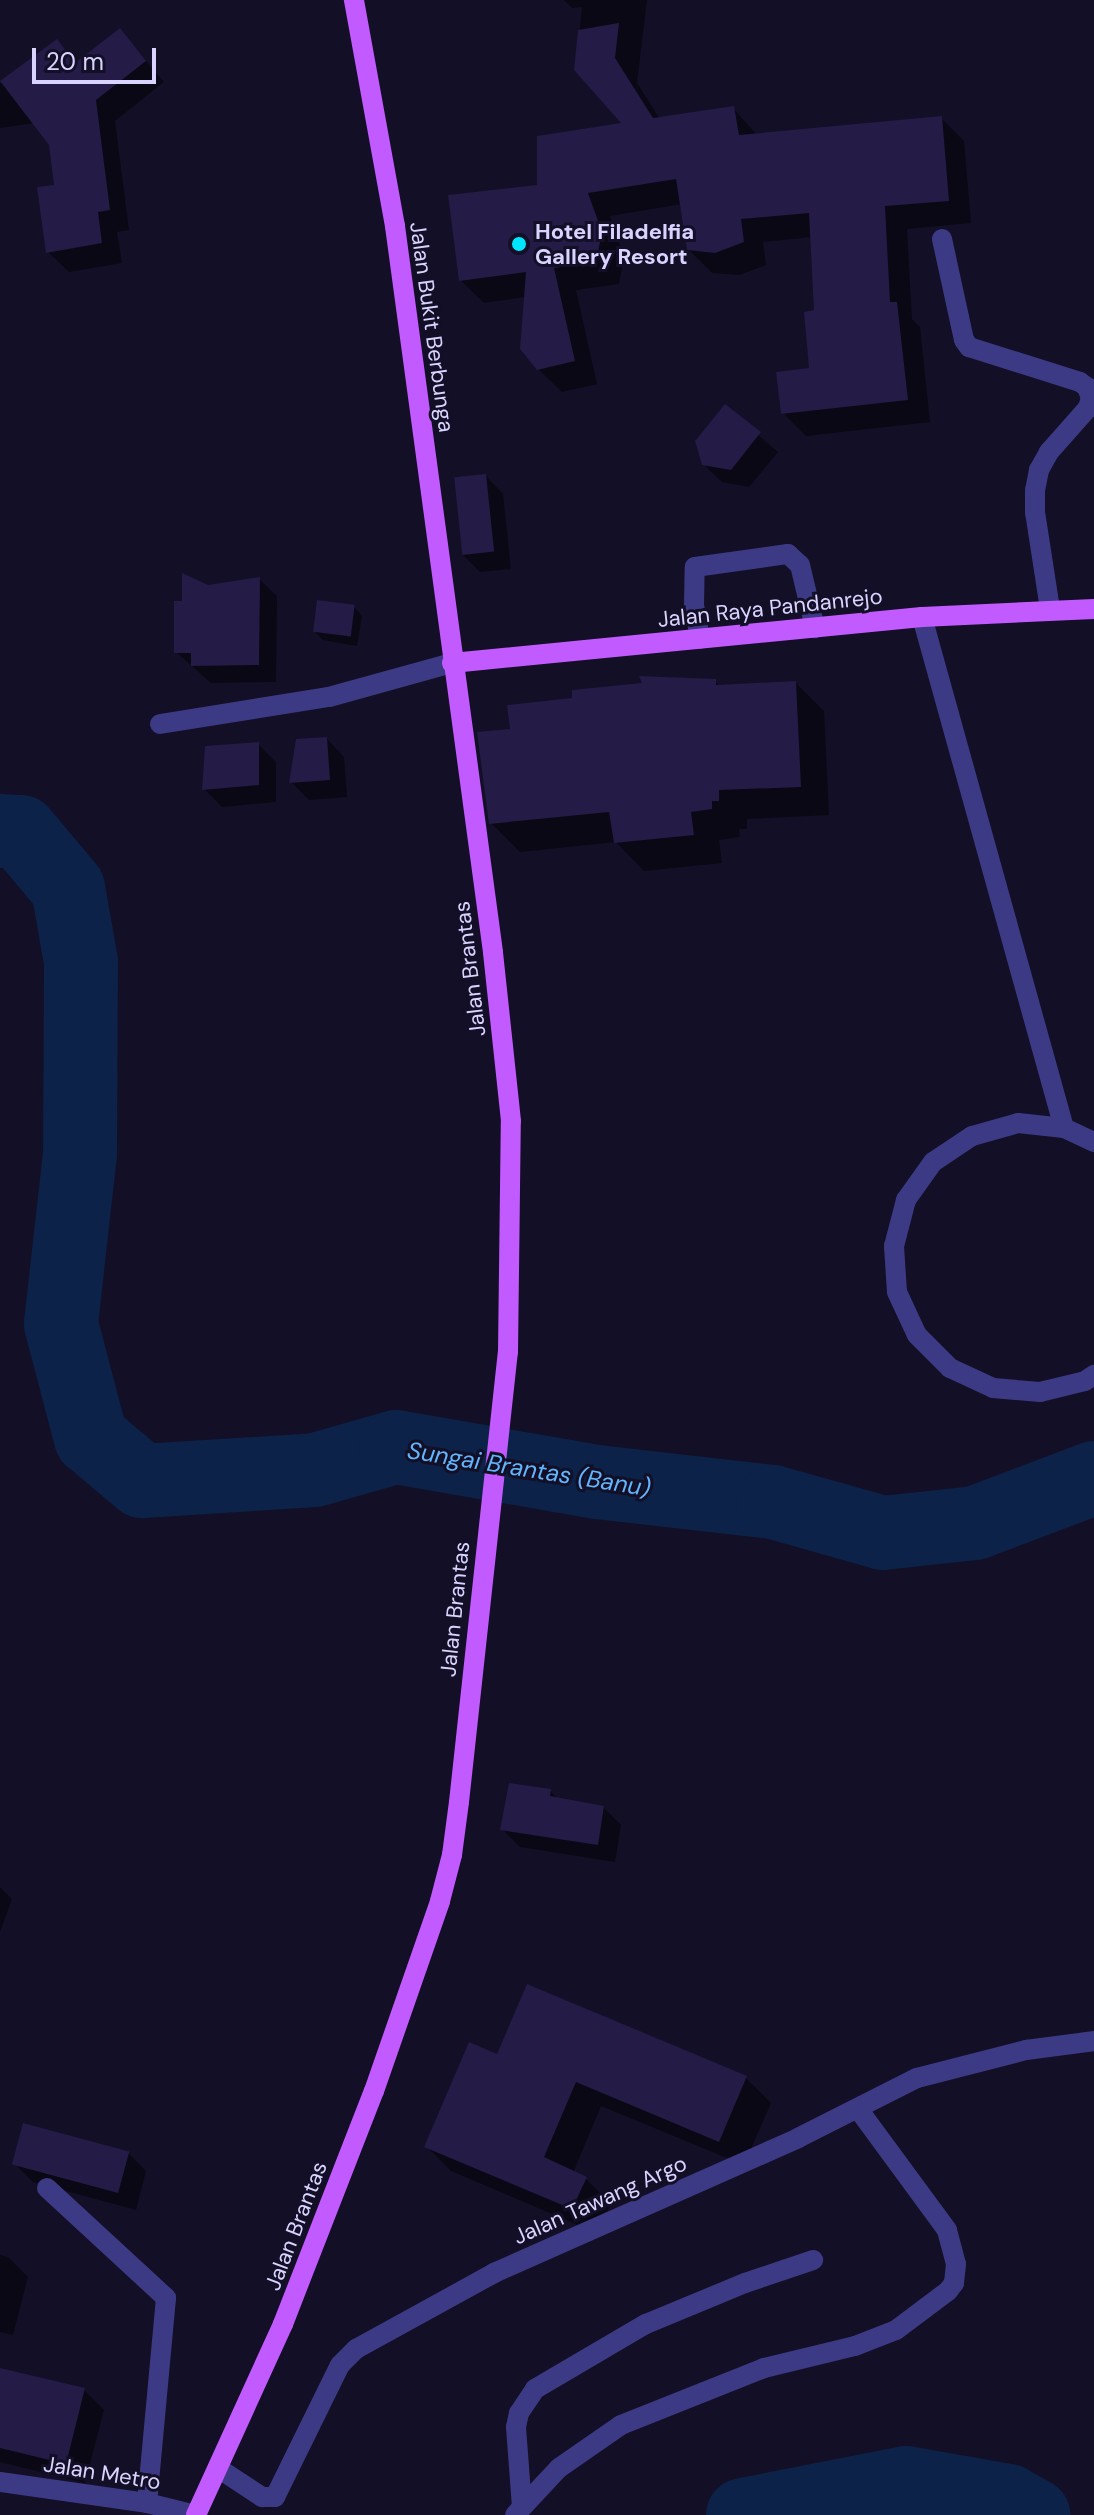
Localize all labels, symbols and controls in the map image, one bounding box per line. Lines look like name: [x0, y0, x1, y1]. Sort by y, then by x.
scale bar: [36, 32, 160, 82]
text: 20 m: [46, 46, 104, 77]
place label: Hotel Filadelfia Gallery Resort: [535, 218, 694, 270]
street label: Jalan Bukit Berbunga: [404, 220, 460, 434]
marker: Hotel Filadelfia Gallery Resort: [510, 235, 528, 253]
street label: Jalan Raya Pandanrejo: [656, 583, 884, 633]
street label: Jalan Brantas: [449, 900, 491, 1038]
water label: Sungai Brantas (Banu): [405, 1436, 653, 1502]
street label: Jalan Brantas: [435, 1540, 475, 1678]
street label: Jalan Tawang Argo: [509, 2150, 691, 2250]
street label: Jalan Brantas: [259, 2158, 333, 2294]
street label: Jalan Metro: [41, 2451, 163, 2495]

